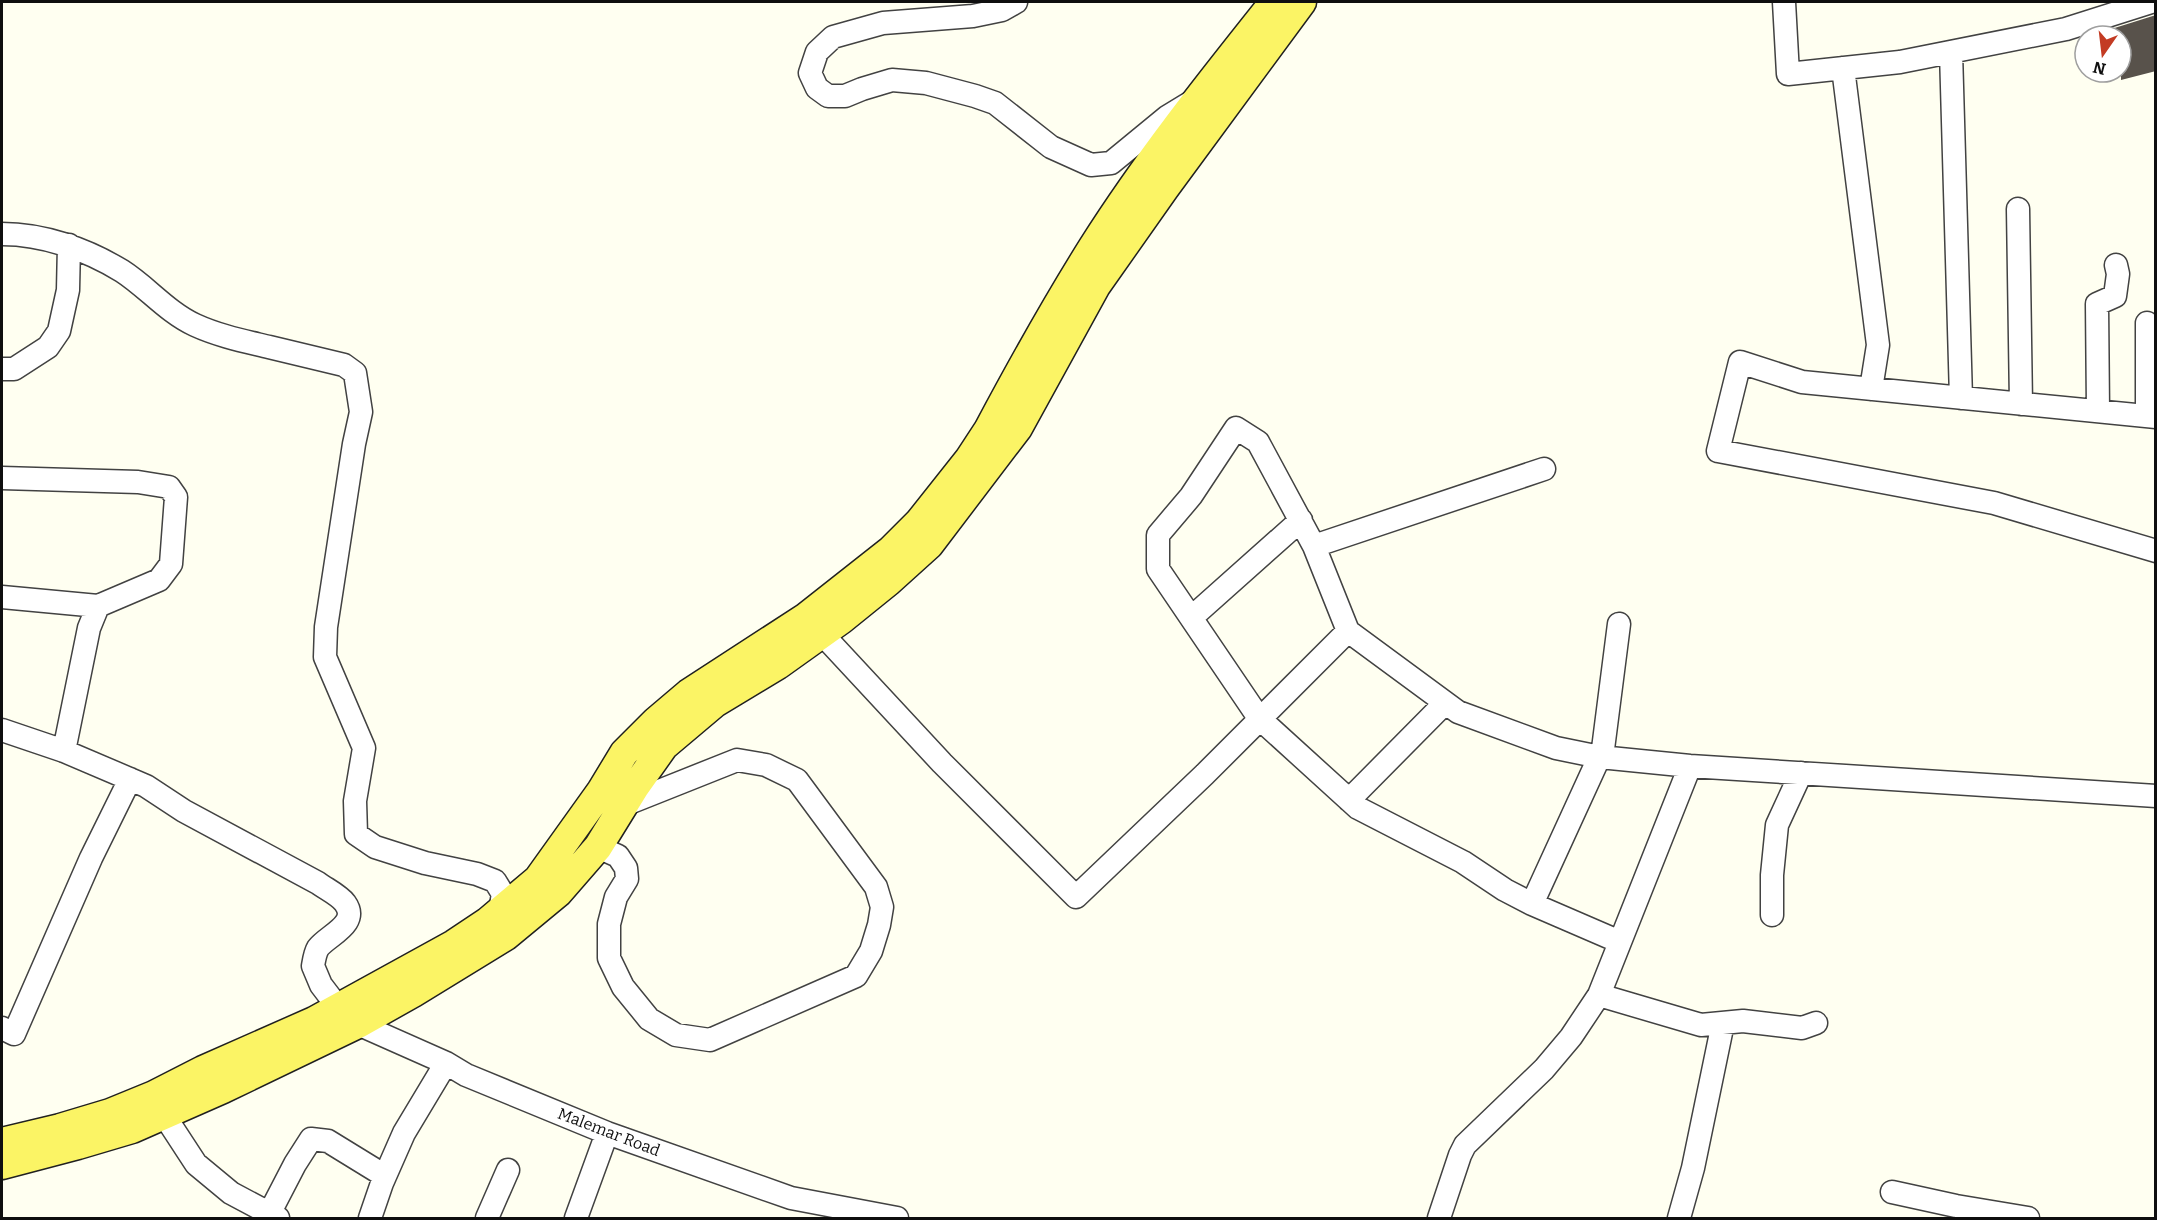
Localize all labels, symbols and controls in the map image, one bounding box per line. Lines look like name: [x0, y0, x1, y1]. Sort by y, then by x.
north arrow: [2073, 24, 2133, 84]
text: N: [2091, 57, 2108, 79]
street label: Malemar Road: [555, 1104, 663, 1160]

